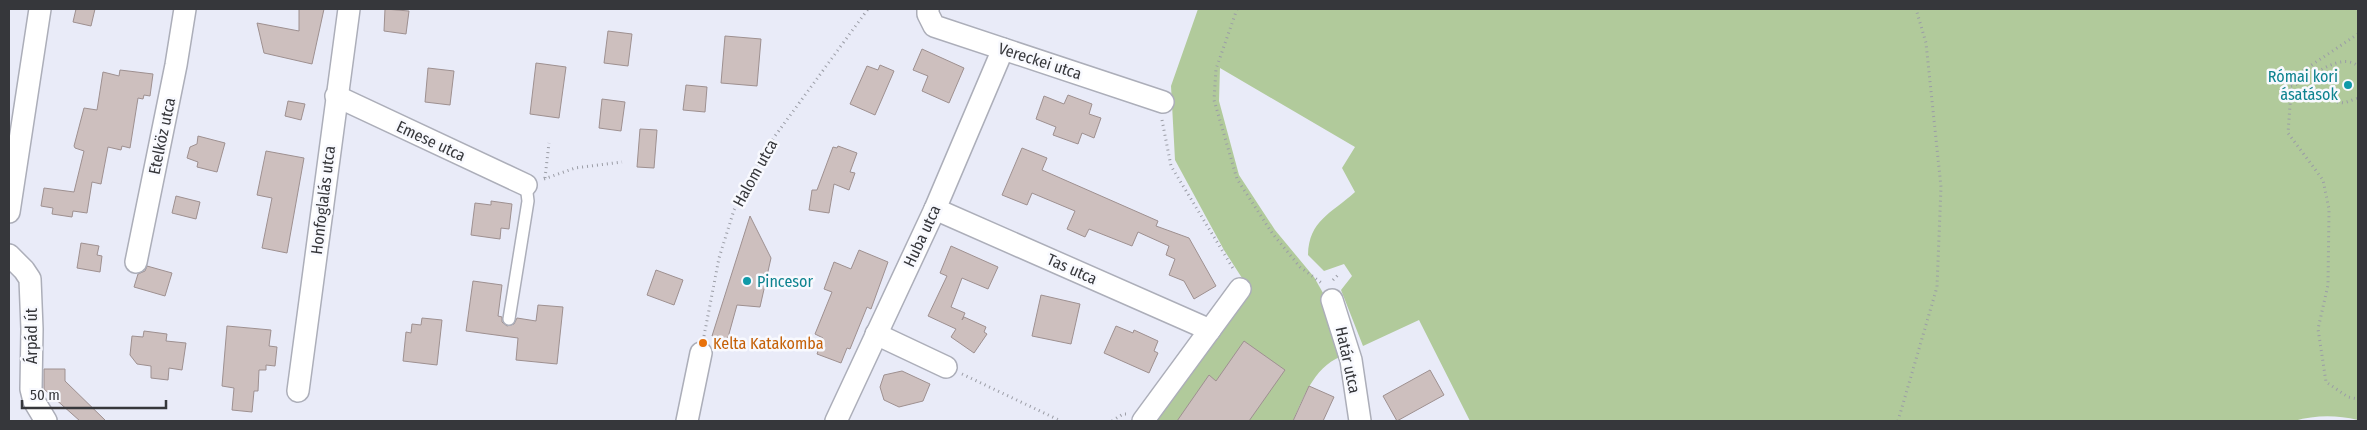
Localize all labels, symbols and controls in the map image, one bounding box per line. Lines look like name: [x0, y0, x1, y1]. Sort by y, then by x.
street label: Vereckei utca: [996, 39, 1084, 83]
place label: Római kori ásatások: [2268, 67, 2339, 104]
marker: Római kori ásatások: [2342, 79, 2354, 91]
street label: Etelköz utca: [145, 96, 179, 176]
street label: Emese utca: [393, 117, 469, 165]
street label: Halom utca: [729, 136, 781, 210]
street label: Honfoglalás utca: [307, 144, 339, 255]
street label: Huba utca: [899, 202, 945, 270]
street label: Tas utca: [1044, 250, 1100, 288]
place label: Pincesor: [757, 272, 814, 291]
marker: Pincesor: [741, 275, 753, 287]
street label: Árpád út: [22, 307, 41, 364]
street label: Határ utca: [1332, 325, 1364, 395]
place label: Kelta Katakomba: [713, 334, 824, 353]
marker: Kelta Katakomba: [697, 337, 709, 349]
scale bar: [22, 378, 166, 410]
text: 50 m: [30, 386, 60, 404]

